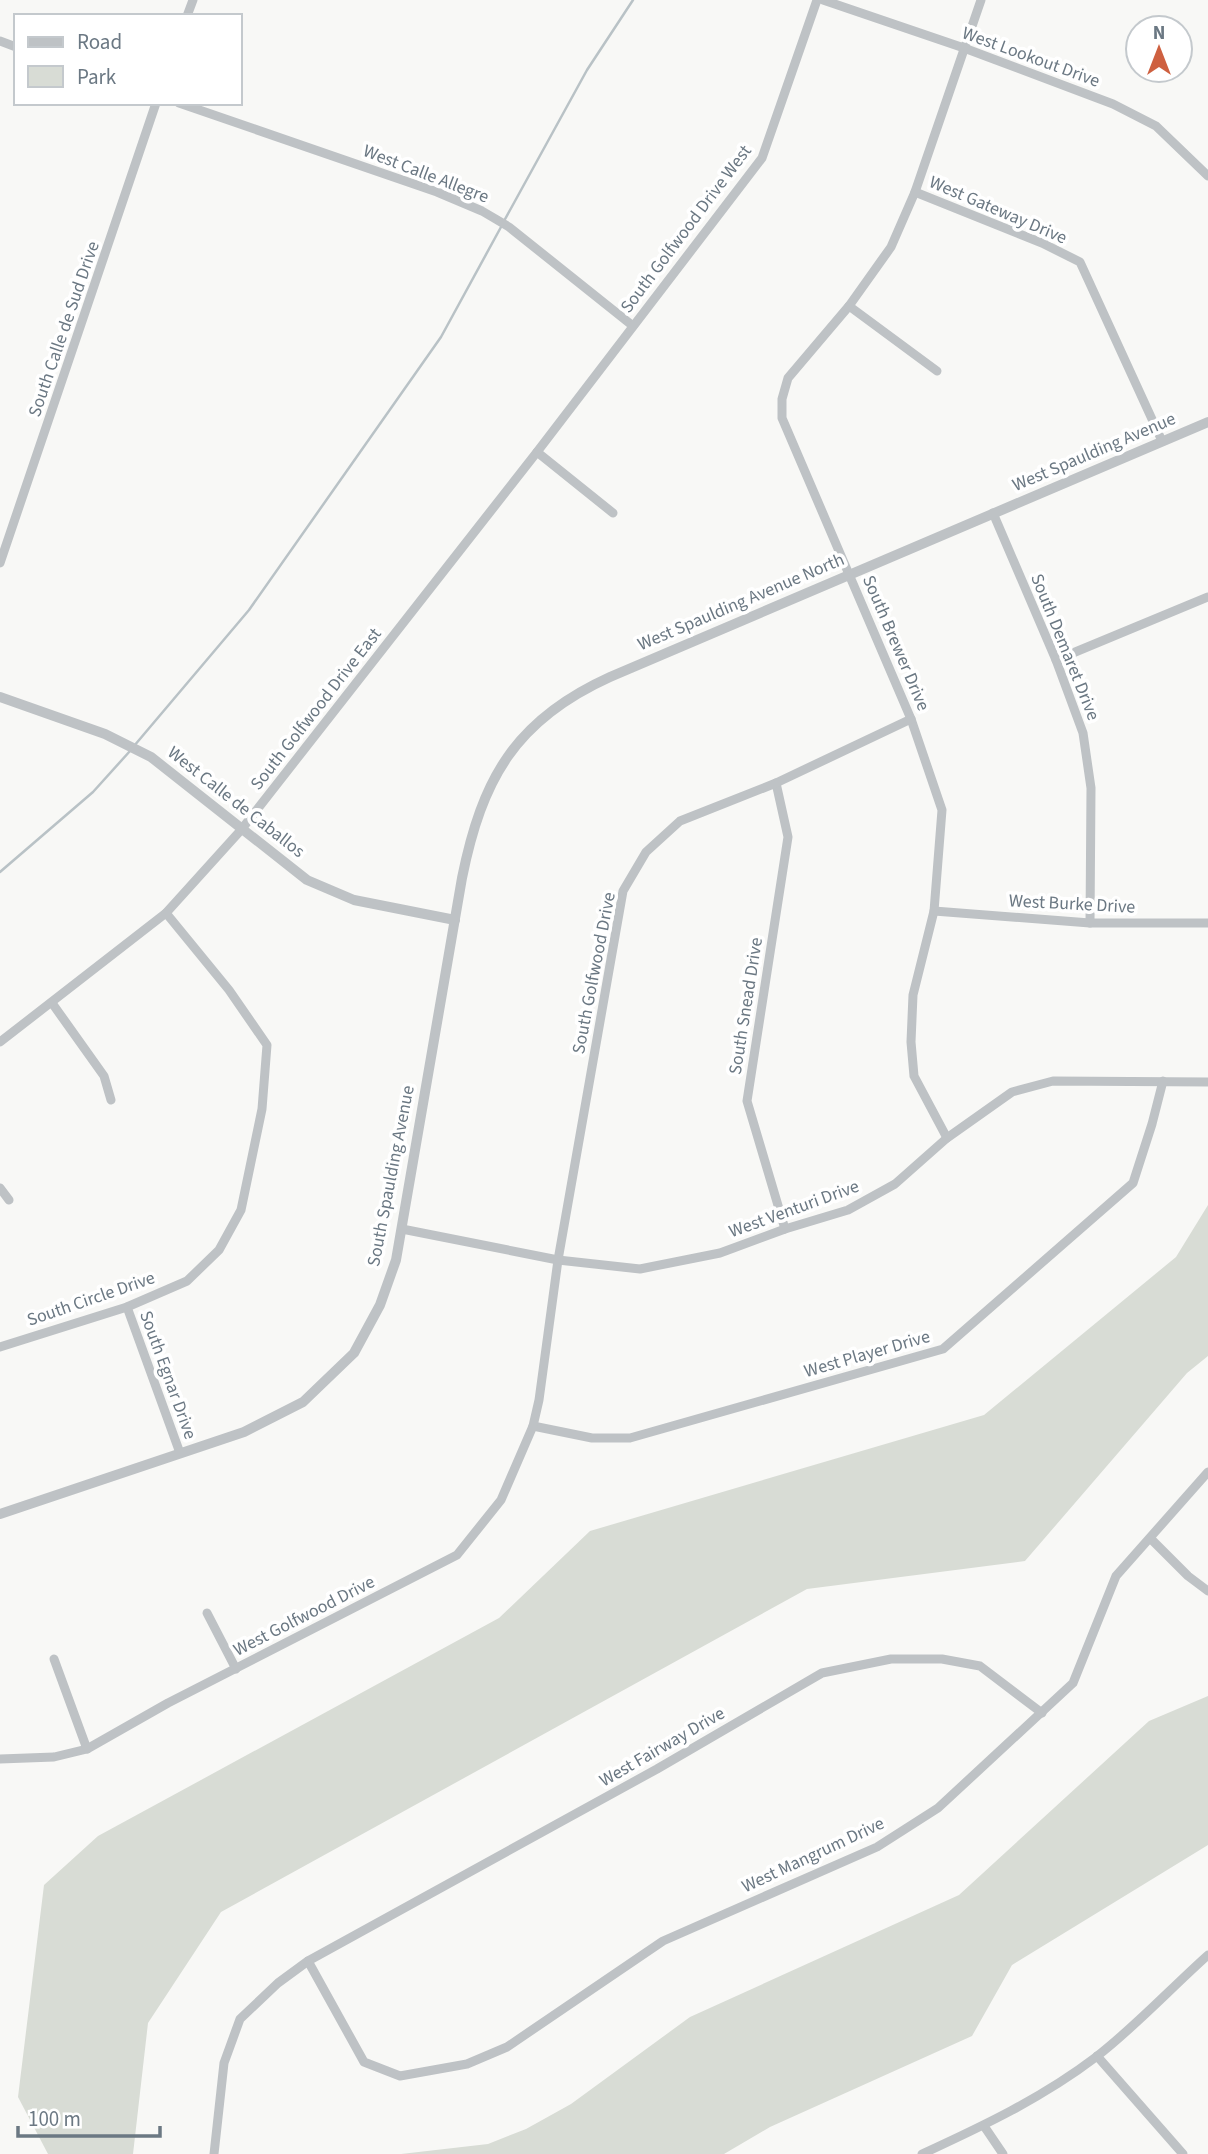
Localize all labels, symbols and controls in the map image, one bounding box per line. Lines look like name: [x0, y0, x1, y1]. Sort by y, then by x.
legend: [14, 14, 242, 105]
north arrow: [1124, 14, 1194, 84]
street label: West Lookout Drive: [959, 20, 1103, 94]
text: N: [1153, 20, 1165, 47]
text: Road: [77, 27, 122, 57]
text: Park: [77, 62, 117, 92]
street label: West Calle Allegre: [360, 139, 493, 209]
street label: South Golfwood Drive West: [615, 140, 757, 318]
street label: West Gateway Drive: [925, 170, 1071, 250]
street label: South Calle de Sud Drive: [22, 238, 106, 420]
street label: West Spaulding Avenue: [1008, 406, 1180, 498]
street label: West Spaulding Avenue North: [634, 547, 848, 657]
street label: South Demaret Drive: [1024, 570, 1106, 724]
street label: South Brewer Drive: [856, 571, 936, 715]
street label: South Golfwood Drive East: [245, 623, 387, 795]
street label: West Calle de Caballos: [162, 740, 310, 864]
street label: West Burke Drive: [1008, 888, 1136, 920]
street label: South Golfwood Drive: [566, 890, 622, 1056]
street label: South Snead Drive: [723, 936, 769, 1076]
street label: South Spaulding Avenue: [361, 1083, 421, 1269]
street label: West Venturi Drive: [725, 1174, 863, 1244]
street label: South Circle Drive: [24, 1265, 158, 1333]
street label: South Egnar Drive: [133, 1307, 203, 1443]
street label: West Player Drive: [801, 1324, 933, 1384]
street label: West Golfwood Drive: [229, 1570, 379, 1662]
street label: West Fairway Drive: [595, 1701, 729, 1793]
street label: West Mangrum Drive: [738, 1811, 888, 1899]
scale bar: [18, 2094, 159, 2138]
text: 100 m: [28, 2104, 81, 2134]

